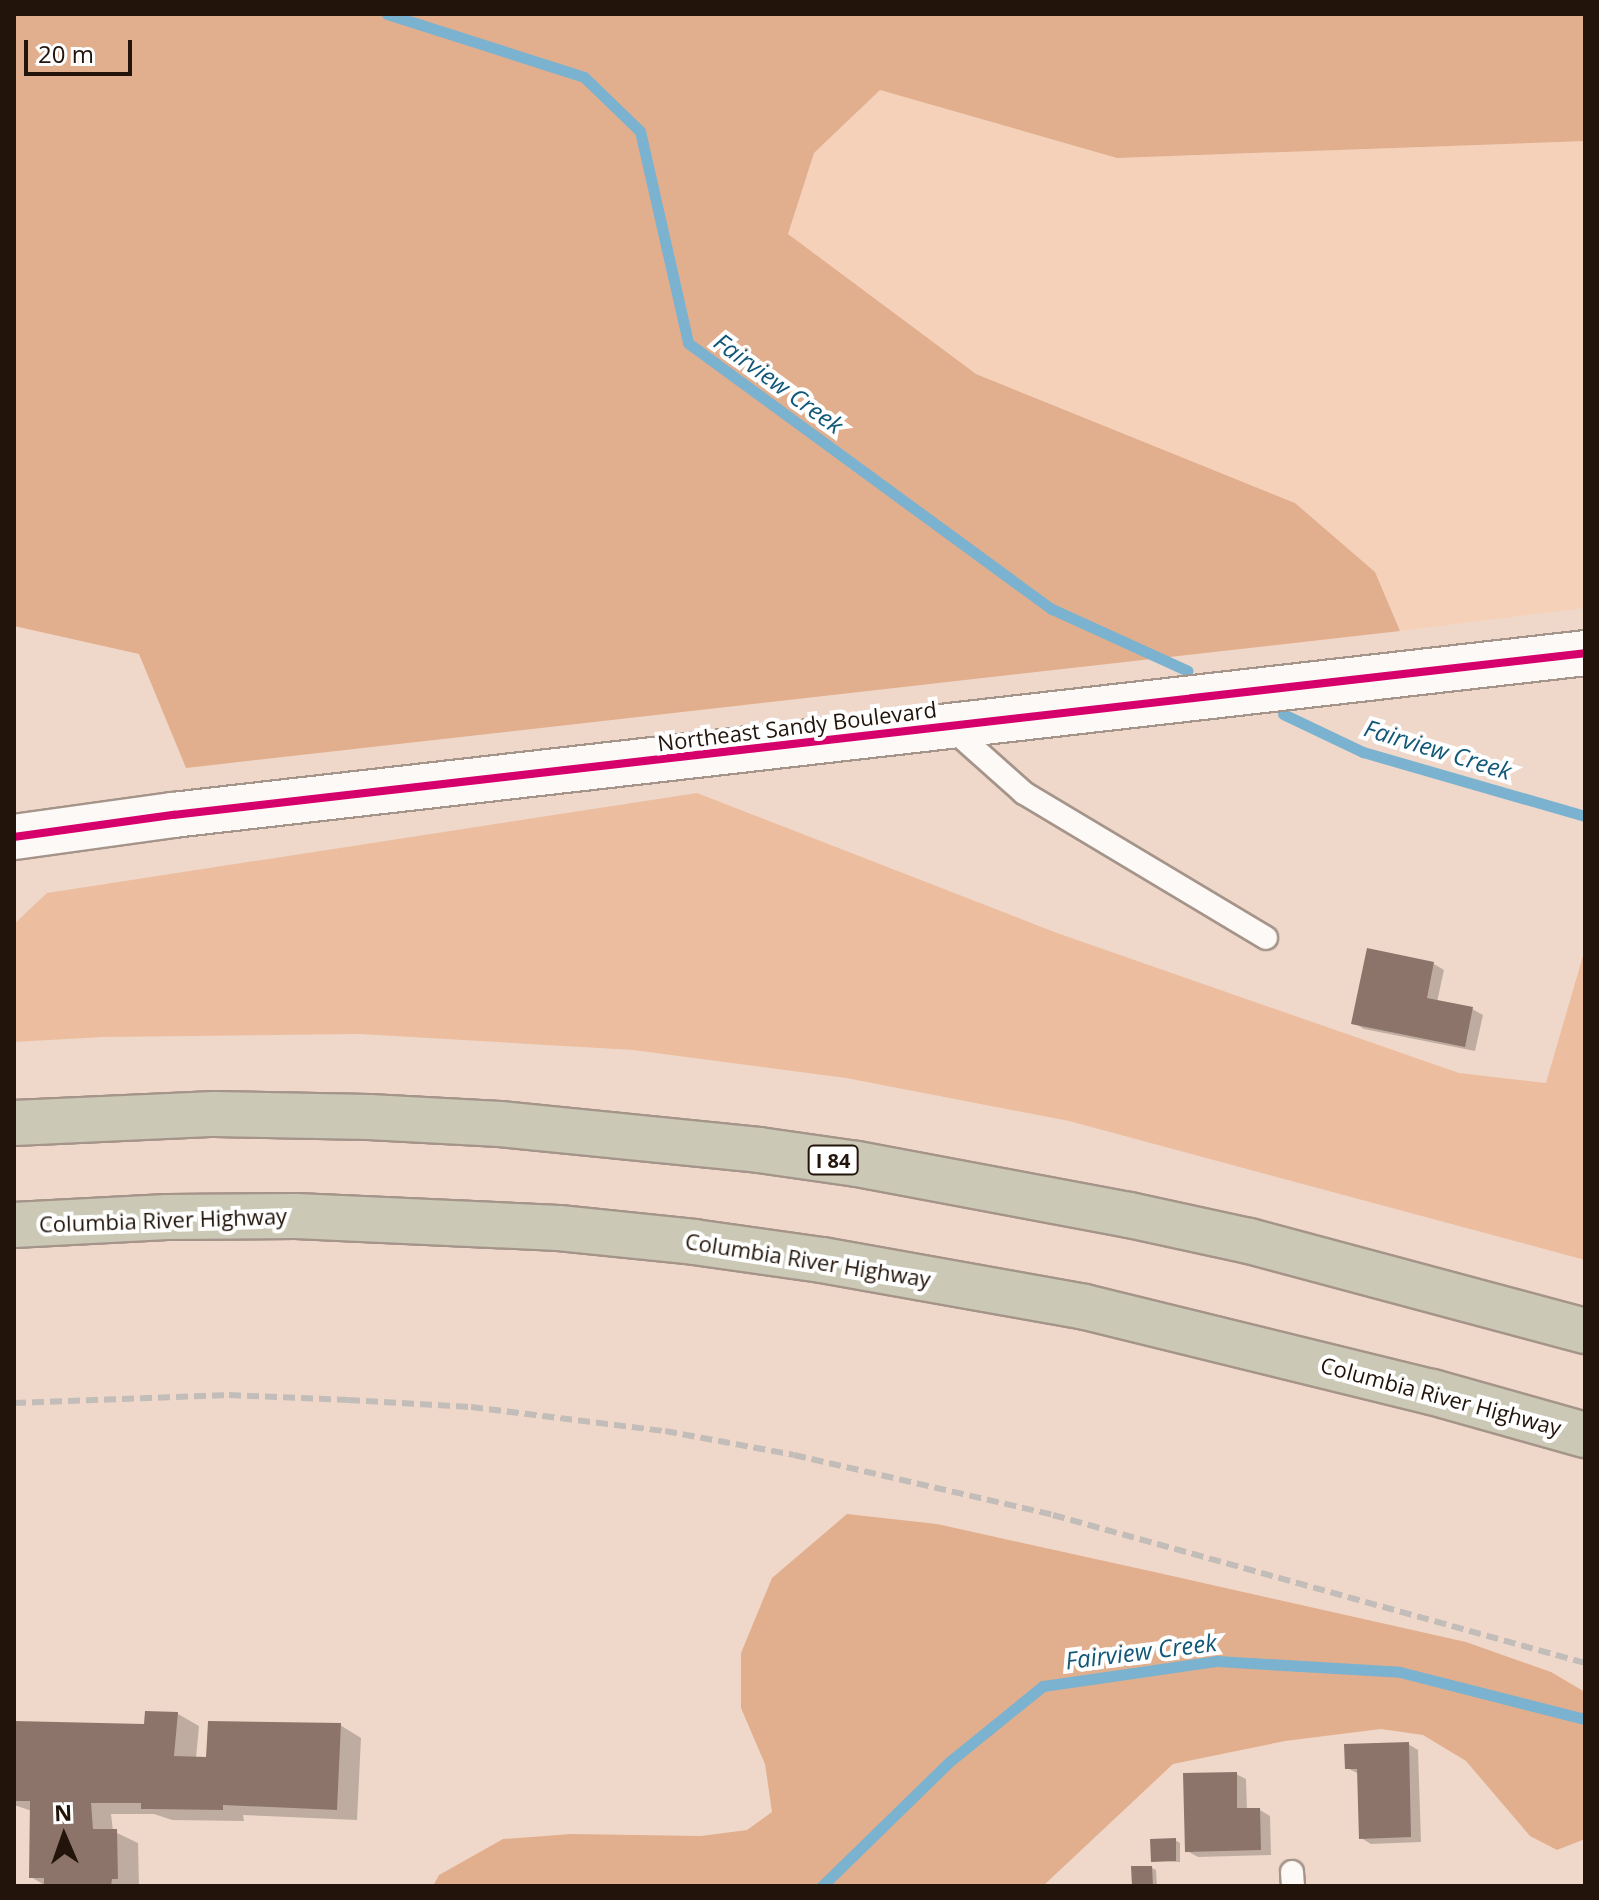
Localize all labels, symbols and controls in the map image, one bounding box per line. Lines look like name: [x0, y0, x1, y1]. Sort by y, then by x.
scale bar: [28, 24, 136, 74]
text: 20 m: [38, 37, 94, 70]
water label: Fairview Creek: [709, 327, 849, 439]
street label: Northeast Sandy Boulevard: [656, 696, 938, 756]
water label: Fairview Creek: [1361, 713, 1515, 785]
road number: I 84: [807, 1144, 859, 1176]
street label: Columbia River Highway: [39, 1202, 287, 1238]
street label: Columbia River Highway: [683, 1228, 933, 1292]
street label: Columbia River Highway: [1318, 1351, 1564, 1441]
water label: Fairview Creek: [1064, 1627, 1218, 1675]
north arrow: [24, 1796, 104, 1876]
text: N: [54, 1797, 73, 1827]

